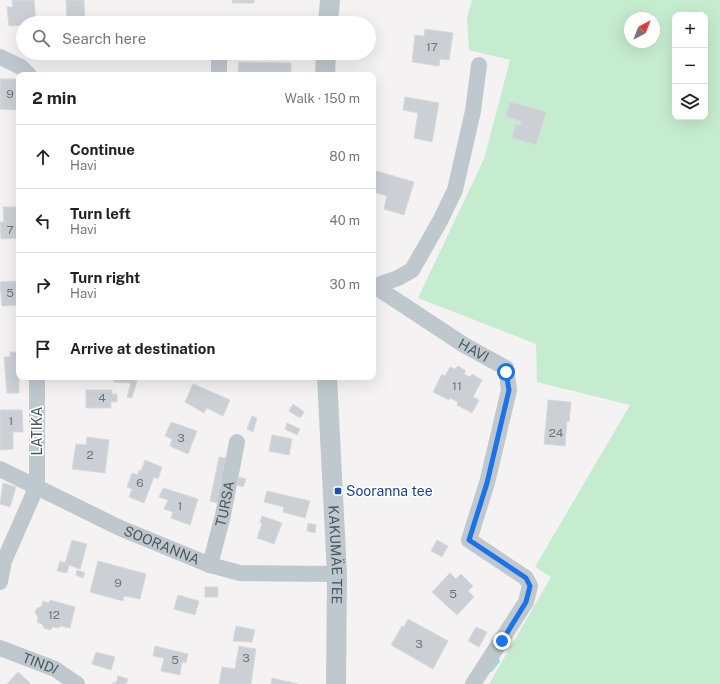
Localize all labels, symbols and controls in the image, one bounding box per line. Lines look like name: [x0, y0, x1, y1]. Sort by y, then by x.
north arrow: [624, 12, 660, 48]
map controls: [672, 12, 708, 120]
button: +: [672, 12, 708, 48]
search box: [16, 16, 376, 60]
icon: search: [30, 27, 52, 49]
text: Search here: [62, 30, 146, 47]
house number: 17: [426, 40, 438, 54]
button: −: [672, 48, 708, 84]
button: layers: [672, 84, 708, 120]
house number: 9: [6, 87, 14, 101]
text: 2 min: [32, 88, 77, 108]
text: Walk · 150 m: [285, 91, 360, 106]
text: Continue: [70, 141, 135, 158]
icon: ahead: [32, 146, 54, 168]
text: 80 m: [329, 149, 360, 164]
text: Havi: [70, 158, 97, 173]
text: Turn left: [70, 205, 131, 222]
icon: left: [32, 210, 54, 232]
text: 40 m: [329, 213, 360, 228]
text: Havi: [70, 222, 97, 237]
house number: 7: [6, 223, 14, 237]
text: Turn right: [70, 269, 140, 286]
icon: right: [32, 274, 54, 296]
text: 30 m: [330, 277, 360, 292]
house number: 5: [6, 286, 14, 300]
text: Havi: [70, 286, 97, 301]
street label: HAVI: [456, 335, 492, 365]
icon: arrive: [32, 338, 54, 360]
text: Arrive at destination: [70, 340, 215, 357]
route start: [497, 363, 515, 381]
house number: 11: [452, 379, 462, 393]
house number: 4: [98, 391, 106, 405]
street label: LATIKA: [29, 406, 45, 455]
house number: 1: [9, 414, 13, 428]
house number: 24: [549, 426, 564, 440]
house number: 3: [177, 431, 185, 445]
house number: 2: [86, 448, 94, 462]
house number: 6: [136, 476, 144, 490]
street label: TURSA: [212, 480, 237, 529]
place label: Sooranna tee: [346, 483, 433, 499]
marker: Sooranna tee: [333, 486, 343, 496]
house number: 1: [178, 499, 182, 513]
street label: KAKUMÄE TEE: [326, 505, 347, 604]
street label: SOORANNA: [122, 523, 202, 568]
house number: 9: [114, 576, 122, 590]
house number: 5: [449, 587, 457, 601]
house number: 12: [48, 608, 60, 622]
route end: [493, 632, 511, 650]
house number: 3: [415, 637, 423, 651]
street label: TINDI: [20, 649, 61, 677]
house number: 3: [242, 651, 250, 665]
house number: 5: [171, 653, 179, 667]

